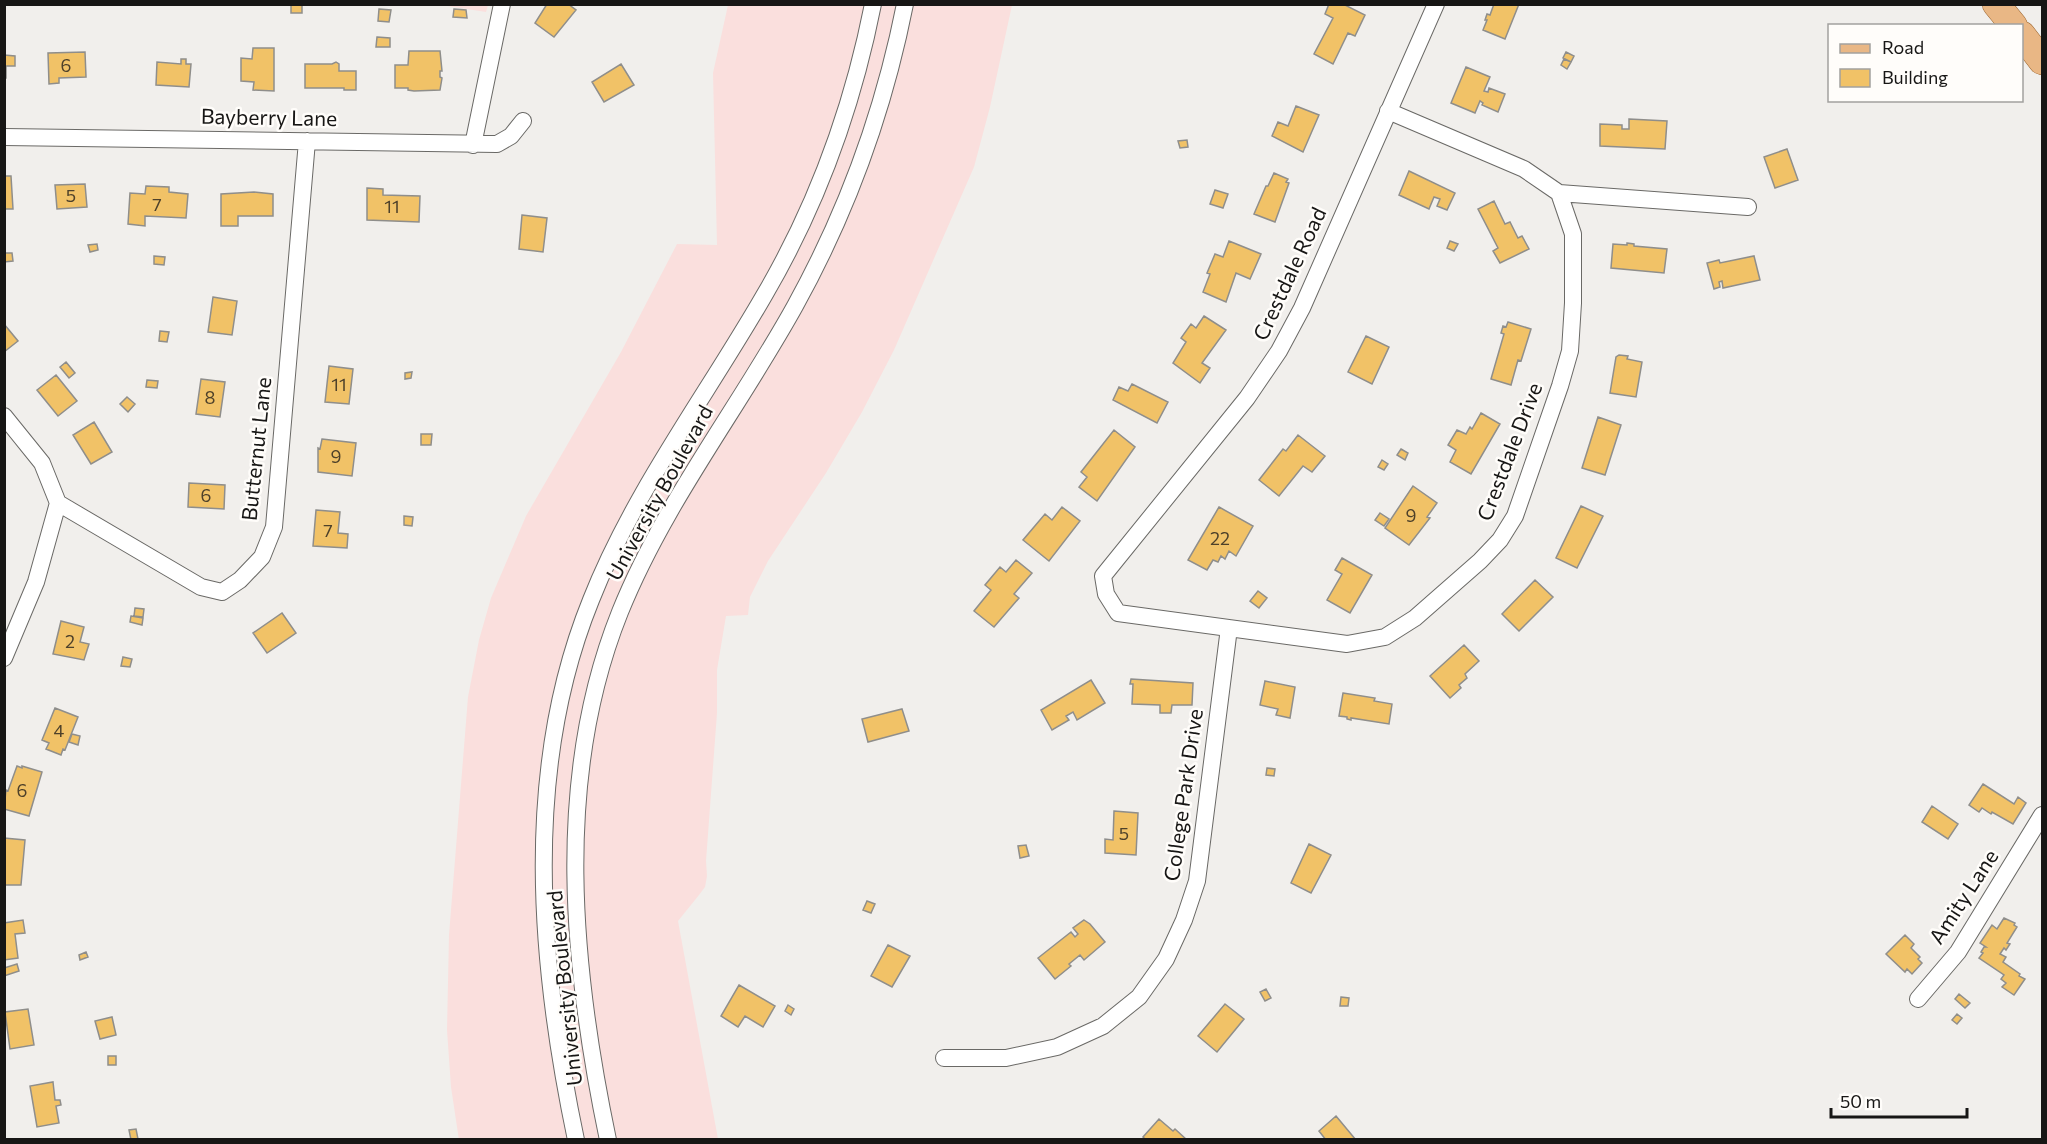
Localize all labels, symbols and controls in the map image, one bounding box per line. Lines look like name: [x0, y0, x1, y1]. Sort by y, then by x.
legend: [1828, 24, 2023, 102]
text: Road: [1882, 36, 1924, 58]
house number: 6: [61, 54, 71, 76]
text: Building: [1882, 66, 1948, 88]
street label: Bayberry Lane: [201, 103, 337, 130]
house number: 5: [66, 184, 76, 206]
house number: 7: [152, 193, 162, 215]
house number: 11: [384, 195, 400, 217]
street label: Crestdale Road: [1247, 203, 1330, 344]
house number: 11: [331, 373, 347, 395]
street label: Butternut Lane: [236, 376, 275, 522]
street label: Crestdale Drive: [1471, 379, 1546, 524]
house number: 8: [205, 386, 216, 408]
street label: University Boulevard: [600, 400, 717, 584]
house number: 9: [331, 445, 341, 467]
house number: 6: [201, 484, 211, 506]
house number: 9: [1406, 504, 1416, 526]
house number: 7: [323, 519, 333, 541]
house number: 22: [1210, 527, 1230, 549]
house number: 2: [65, 630, 75, 652]
street label: College Park Drive: [1158, 707, 1207, 883]
house number: 4: [54, 719, 65, 741]
house number: 6: [17, 779, 27, 801]
house number: 5: [1119, 822, 1129, 844]
street label: Amity Lane: [1923, 844, 2003, 948]
street label: University Boulevard: [541, 889, 586, 1087]
scale bar: [1831, 1081, 1968, 1119]
text: 50 m: [1840, 1090, 1881, 1112]

